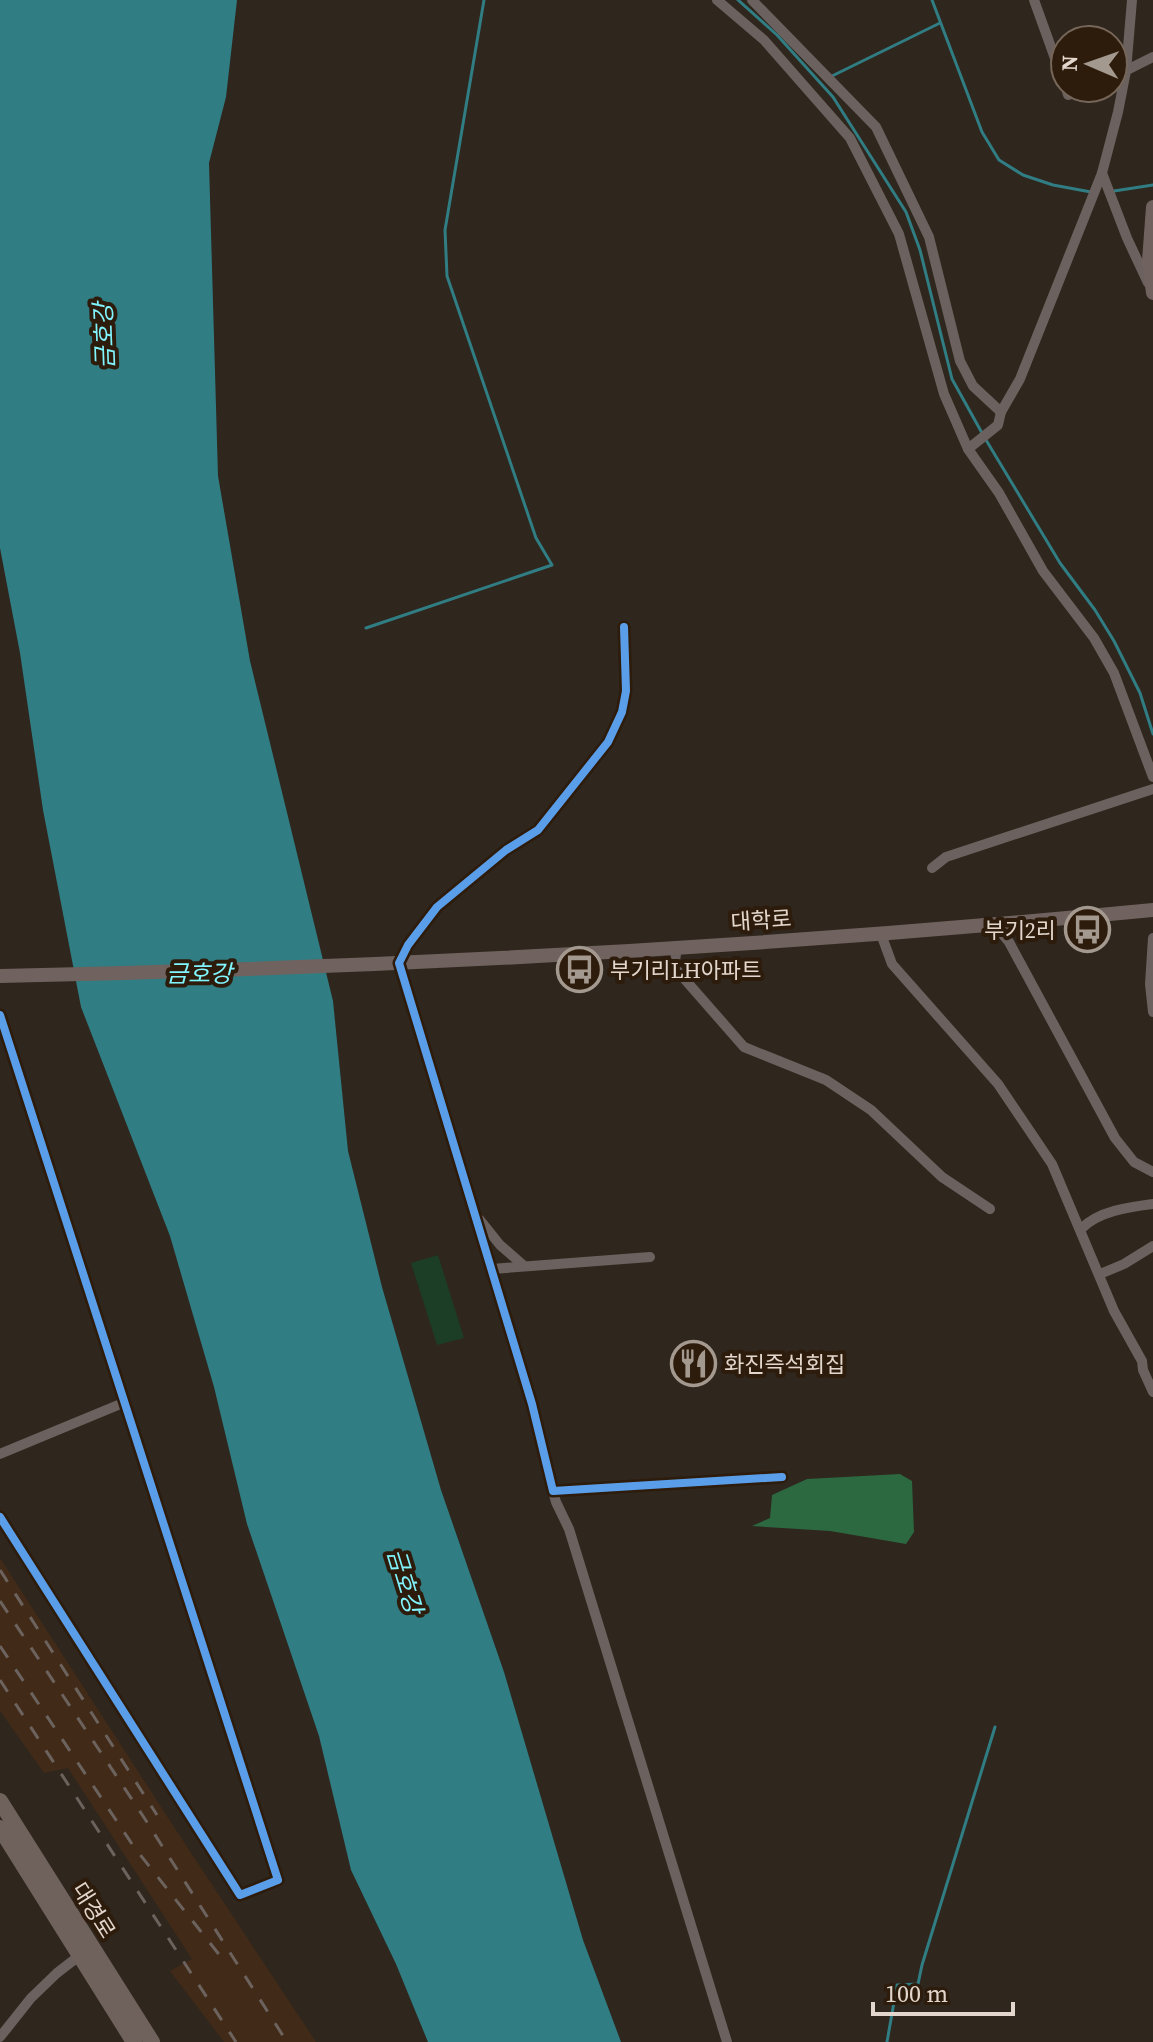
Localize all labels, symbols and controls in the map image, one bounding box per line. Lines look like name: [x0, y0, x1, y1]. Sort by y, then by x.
north arrow: [1049, 24, 1129, 104]
text: N: [1054, 55, 1084, 72]
water label: 금호강: [86, 299, 122, 370]
street label: 대학로: [730, 903, 792, 937]
bus stop icon: 부기2리: [1063, 906, 1111, 954]
place label: 부기2리: [984, 915, 1056, 945]
bus stop icon: 부기리LH아파트: [555, 946, 603, 994]
place label: 부기리LH아파트: [610, 955, 761, 985]
water label: 금호강: [166, 957, 235, 990]
restaurant icon: 화진즉석회집: [669, 1340, 717, 1388]
place label: 화진즉석회집: [724, 1349, 845, 1379]
water label: 금호강: [380, 1544, 431, 1620]
street label: 대경로: [65, 1876, 123, 1944]
scale bar: [873, 1966, 1013, 2016]
text: 100 m: [885, 1977, 948, 2010]

